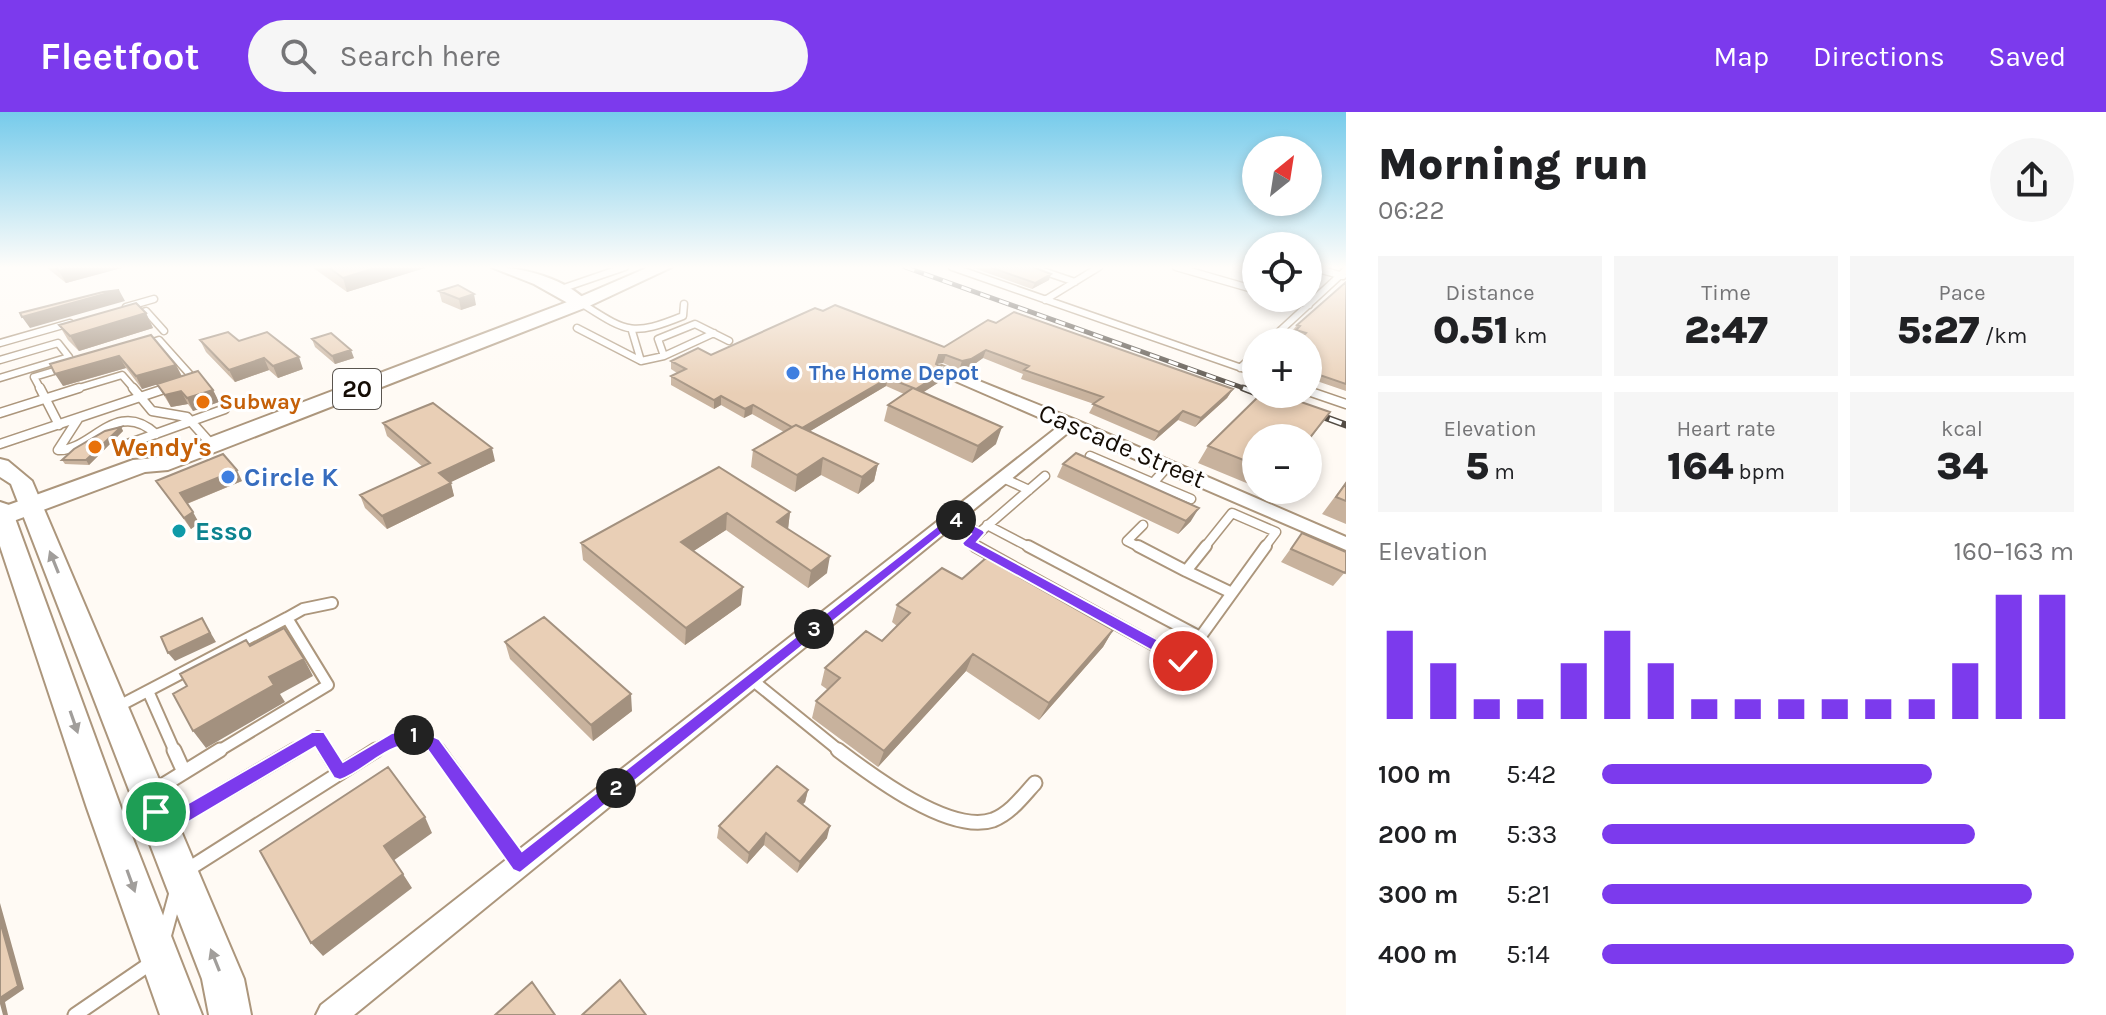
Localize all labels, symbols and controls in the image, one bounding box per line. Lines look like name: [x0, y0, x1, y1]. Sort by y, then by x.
search box: [248, 20, 808, 92]
text: Fleetfoot: [40, 34, 200, 79]
icon: search: [276, 34, 320, 78]
text: Search here: [340, 38, 501, 74]
text: Map: [1714, 40, 1769, 73]
text: Directions: [1813, 40, 1945, 73]
text: Saved: [1989, 40, 2066, 73]
north arrow: [1242, 136, 1322, 216]
map controls: [1242, 136, 1322, 504]
button: share: [1990, 138, 2074, 222]
text: Morning run: [1378, 139, 1649, 190]
text: 06:22: [1378, 195, 1444, 226]
button: locate: [1242, 232, 1322, 312]
text: Distance: [1446, 280, 1534, 306]
text: Time: [1701, 280, 1751, 306]
text: Pace: [1939, 280, 1985, 306]
text: 0.51: [1433, 306, 1509, 353]
text: 2:47: [1684, 306, 1768, 353]
text: 5:27: [1897, 306, 1980, 353]
text: km: [1509, 323, 1547, 349]
text: /km: [1980, 323, 2027, 349]
button: +: [1242, 328, 1322, 408]
place label: The Home Depot: [809, 360, 979, 386]
marker: The Home Depot: [784, 364, 802, 382]
road number: 20: [333, 369, 381, 409]
place label: Subway: [219, 389, 301, 415]
marker: Subway: [194, 393, 212, 411]
street label: Cascade Street: [1034, 397, 1210, 495]
text: Elevation: [1443, 416, 1537, 442]
text: Heart rate: [1676, 416, 1776, 442]
text: kcal: [1941, 416, 1983, 442]
button: −: [1242, 424, 1322, 504]
place label: Wendy's: [111, 432, 212, 463]
marker: Wendy's: [86, 438, 104, 456]
text: 5: [1465, 442, 1489, 489]
text: 164: [1667, 442, 1733, 489]
text: 34: [1936, 442, 1988, 489]
text: m: [1489, 459, 1515, 485]
text: bpm: [1733, 459, 1785, 485]
place label: Circle K: [244, 462, 338, 493]
marker: Circle K: [219, 468, 237, 486]
pin: 4: [936, 500, 976, 540]
text: 4: [949, 507, 963, 533]
place label: Esso: [195, 516, 252, 547]
marker: Esso: [170, 522, 188, 540]
text: Elevation: [1378, 536, 1488, 567]
text: 160–163 m: [1953, 536, 2074, 567]
one-way arrow: [47, 550, 60, 574]
pin: 3: [794, 609, 834, 649]
text: 3: [807, 616, 821, 642]
pin: [1149, 627, 1217, 695]
icon: check: [1161, 639, 1205, 683]
one-way arrow: [69, 710, 81, 734]
pin: 1: [394, 715, 434, 755]
text: 1: [410, 722, 418, 748]
text: 100 m: [1378, 759, 1451, 790]
text: 5:42: [1506, 759, 1556, 790]
pin: 2: [596, 768, 636, 808]
text: 2: [609, 775, 623, 801]
pin: [122, 778, 190, 846]
icon: arrive: [134, 790, 178, 834]
text: 200 m: [1378, 819, 1458, 850]
text: 5:33: [1506, 819, 1557, 850]
one-way arrow: [125, 869, 137, 893]
text: 300 m: [1378, 879, 1458, 910]
text: 5:21: [1506, 879, 1550, 910]
text: 400 m: [1378, 939, 1458, 970]
text: 5:14: [1506, 939, 1550, 970]
one-way arrow: [208, 947, 221, 971]

